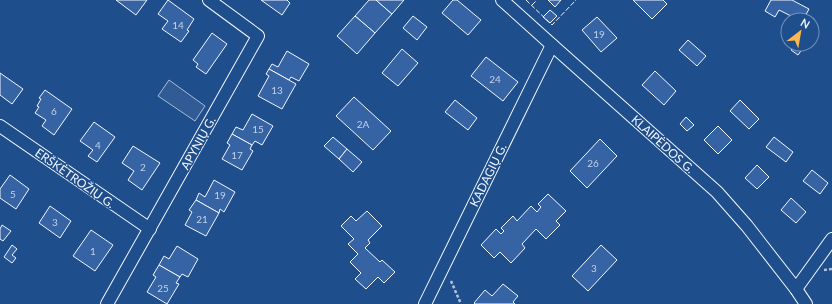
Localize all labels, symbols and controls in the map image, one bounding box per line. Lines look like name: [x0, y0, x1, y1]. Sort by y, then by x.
north arrow: [780, 12, 820, 52]
text: N: [798, 15, 812, 31]
house number: 14: [172, 19, 184, 31]
house number: 19: [593, 28, 605, 40]
house number: 24: [489, 73, 501, 85]
house number: 13: [271, 84, 283, 96]
house number: 6: [51, 105, 57, 117]
street label: KLAIPĖDOS G.: [628, 112, 698, 176]
street label: APYNIŲ G.: [177, 114, 219, 172]
house number: 2A: [357, 118, 370, 130]
house number: 15: [252, 123, 264, 135]
house number: 4: [95, 139, 101, 151]
street label: KADAGIŲ G.: [466, 141, 510, 209]
street label: ERŠKĖTROŽIŲ G.: [32, 145, 118, 211]
house number: 17: [231, 149, 243, 161]
house number: 26: [587, 157, 599, 169]
house number: 2: [140, 161, 146, 173]
house number: 5: [10, 188, 16, 200]
house number: 19: [214, 189, 226, 201]
house number: 21: [196, 213, 208, 225]
house number: 3: [52, 216, 58, 228]
house number: 1: [90, 245, 96, 257]
house number: 3: [591, 262, 597, 274]
house number: 25: [157, 282, 169, 294]

